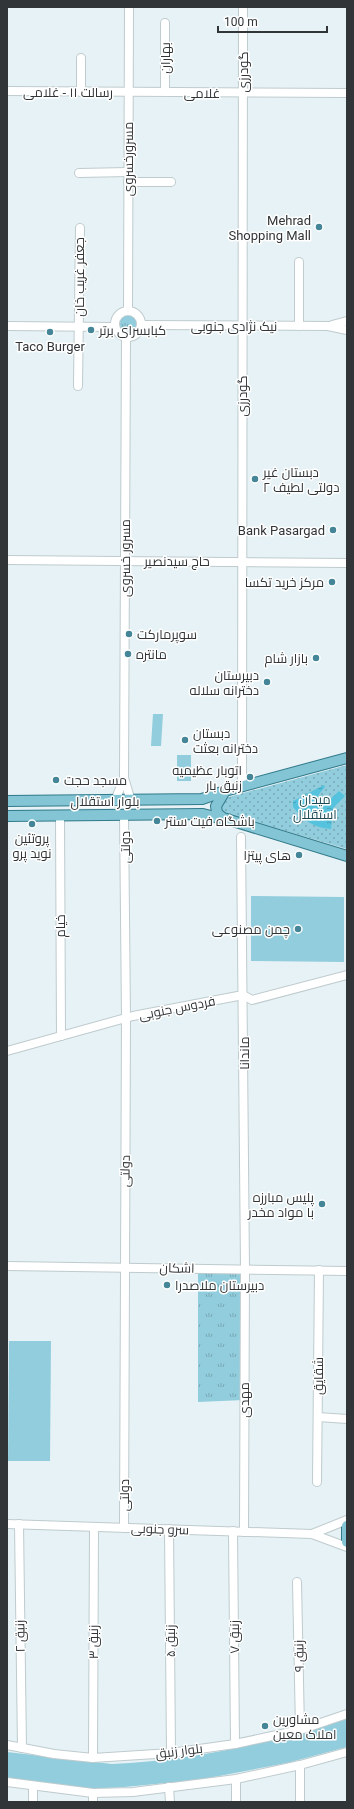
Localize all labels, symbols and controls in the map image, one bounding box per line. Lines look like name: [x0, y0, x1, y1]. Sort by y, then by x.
scale bar: [218, 8, 327, 34]
text: 100 m: [224, 15, 258, 29]
street label: بهاران: [158, 42, 173, 74]
street label: گودرزی: [236, 51, 251, 93]
street label: رسالت ۱۱ - غلامی: [23, 85, 113, 100]
street label: غلامی: [184, 86, 220, 101]
street label: مسرورخسروی: [121, 122, 136, 196]
place label: Mehrad Shopping Mall: [228, 213, 311, 243]
marker: Mehrad Shopping Mall: [314, 222, 324, 232]
street label: جعفر غریب خان: [72, 237, 87, 317]
street label: نیک نژادی جنوبی: [191, 319, 277, 334]
place label: کبابسرای برتر: [98, 323, 166, 338]
marker: کبابسرای برتر: [86, 325, 96, 335]
marker: Taco Burger: [45, 327, 55, 337]
place label: Taco Burger: [15, 339, 85, 354]
street label: گودرزی: [235, 375, 250, 417]
place label: دبستان غیر دولتی لطیف ۲: [262, 465, 339, 495]
marker: دبستان غیر دولتی لطیف ۲: [250, 474, 260, 484]
street label: مسرور خسروی: [118, 519, 133, 597]
place label: Bank Pasargad: [238, 523, 325, 538]
marker: Bank Pasargad: [328, 525, 338, 535]
street label: حاج سیدنصیر: [143, 554, 210, 570]
place label: مرکز خرید تکسا: [245, 575, 324, 590]
marker: مرکز خرید تکسا: [327, 577, 337, 587]
place label: سوپرمارکت: [137, 627, 197, 644]
marker: سوپرمارکت: [124, 629, 134, 639]
place label: مانتره: [136, 647, 167, 662]
marker: مانتره: [123, 649, 133, 659]
place label: بازار شام: [264, 651, 308, 668]
marker: بازار شام: [311, 653, 321, 663]
place label: دبیرستان دخترانه سلاله: [190, 668, 259, 698]
marker: دبیرستان دخترانه سلاله: [262, 677, 272, 687]
place label: دبستان دخترانه بعثت: [193, 726, 258, 756]
marker: دبستان دخترانه بعثت: [180, 735, 190, 745]
place label: اتوبار عظیمیه زنبق بار: [172, 763, 242, 793]
marker: اتوبار عظیمیه زنبق بار: [245, 772, 255, 782]
place label: مسجد حجت: [64, 773, 127, 788]
marker: مسجد حجت: [51, 775, 61, 785]
park label: میدان استقلال: [293, 792, 337, 823]
street label: بلوار استقلال: [71, 794, 139, 810]
place label: باشگاه فیت سنتر: [164, 814, 255, 829]
marker: باشگاه فیت سنتر: [152, 816, 162, 826]
marker: پروتئین نوید پرو: [27, 819, 37, 829]
place label: پروتئین نوید پرو: [12, 831, 52, 863]
street label: دولتی: [118, 831, 133, 863]
place label: های پیتزا: [243, 848, 291, 865]
marker: های پیتزا: [294, 850, 304, 860]
street label: خیام: [53, 914, 70, 938]
place label: چمن مصنوعی: [212, 922, 290, 939]
marker: چمن مصنوعی: [293, 924, 303, 934]
street label: فردوس جنوبی: [137, 993, 217, 1023]
street label: ماندانا: [237, 1036, 252, 1070]
street label: دولتی: [117, 1155, 133, 1187]
place label: پلیس مبارزه با مواد مخدر: [247, 1190, 315, 1220]
marker: پلیس مبارزه با مواد مخدر: [317, 1199, 327, 1209]
street label: اشکان: [159, 1260, 195, 1276]
place label: دبیرستان ملاصدرا: [175, 1278, 264, 1293]
marker: دبیرستان ملاصدرا: [162, 1280, 172, 1290]
street label: شقایق: [311, 1357, 326, 1395]
street label: مهدی: [237, 1382, 252, 1418]
street label: دولتی: [117, 1479, 132, 1511]
street label: سرو جنوبی: [131, 1520, 189, 1538]
street label: زنبق ۲: [12, 1620, 28, 1652]
street label: زنبق ۷: [227, 1620, 242, 1654]
street label: زنبق ۳: [86, 1625, 101, 1659]
street label: زنبق ۵: [163, 1625, 178, 1657]
street label: زنبق ۹: [291, 1640, 307, 1672]
place label: مشاورین املاک معین: [273, 1712, 337, 1742]
marker: مشاورین املاک معین: [260, 1721, 270, 1731]
street label: بلوار زنبق: [155, 1741, 203, 1761]

